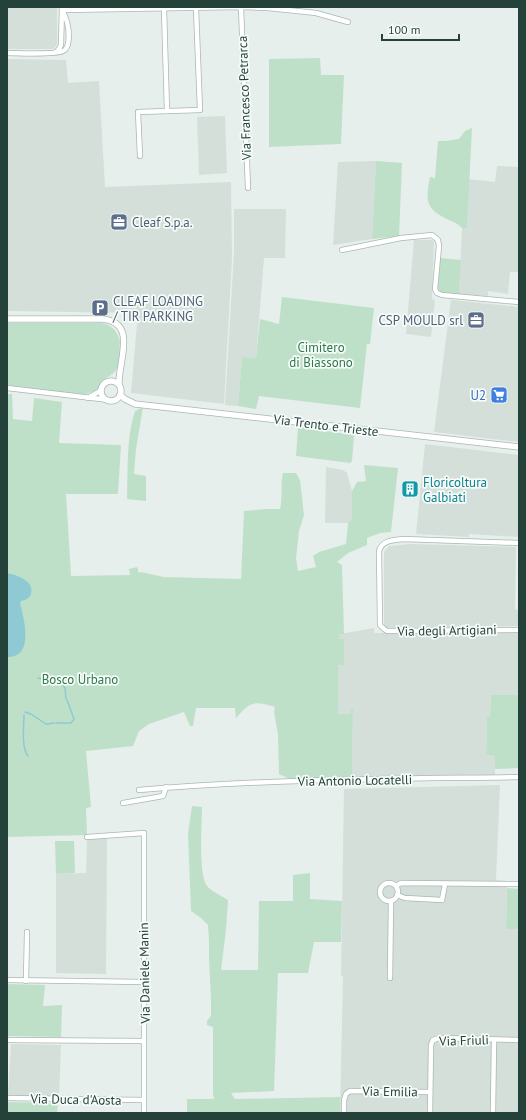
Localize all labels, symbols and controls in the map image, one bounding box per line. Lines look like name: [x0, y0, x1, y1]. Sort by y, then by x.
scale bar: [382, 16, 459, 42]
text: 100 m: [388, 22, 421, 37]
street label: Via Francesco Petrarca: [234, 35, 255, 162]
office icon: Cleaf S.p.a.: [109, 212, 129, 232]
place label: Cleaf S.p.a.: [132, 214, 193, 231]
place label: CLEAF LOADING / TIR PARKING: [112, 293, 203, 325]
parking icon: CLEAF LOADING / TIR PARKING: [90, 298, 110, 318]
office icon: CSP MOULD srl: [466, 310, 486, 330]
place label: CSP MOULD srl: [378, 312, 463, 329]
park label: Cimitero di Biassono: [289, 339, 353, 371]
supermarket icon: U2: [489, 385, 509, 405]
place label: U2: [470, 387, 486, 404]
street label: Via Trento e Trieste: [272, 411, 379, 440]
place label: Floricoltura Galbiati: [423, 474, 487, 506]
building icon: Floricoltura Galbiati: [400, 479, 420, 499]
street label: Via degli Artigiani: [396, 621, 497, 640]
park label: Bosco Urbano: [42, 671, 118, 688]
street label: Via Antonio Locatelli: [297, 771, 412, 790]
street label: Via Daniele Manin: [135, 922, 154, 1025]
street label: Via Friuli: [438, 1031, 489, 1050]
street label: Via Emilia: [361, 1082, 418, 1100]
street label: Via Duca d'Aosta: [29, 1090, 122, 1109]

